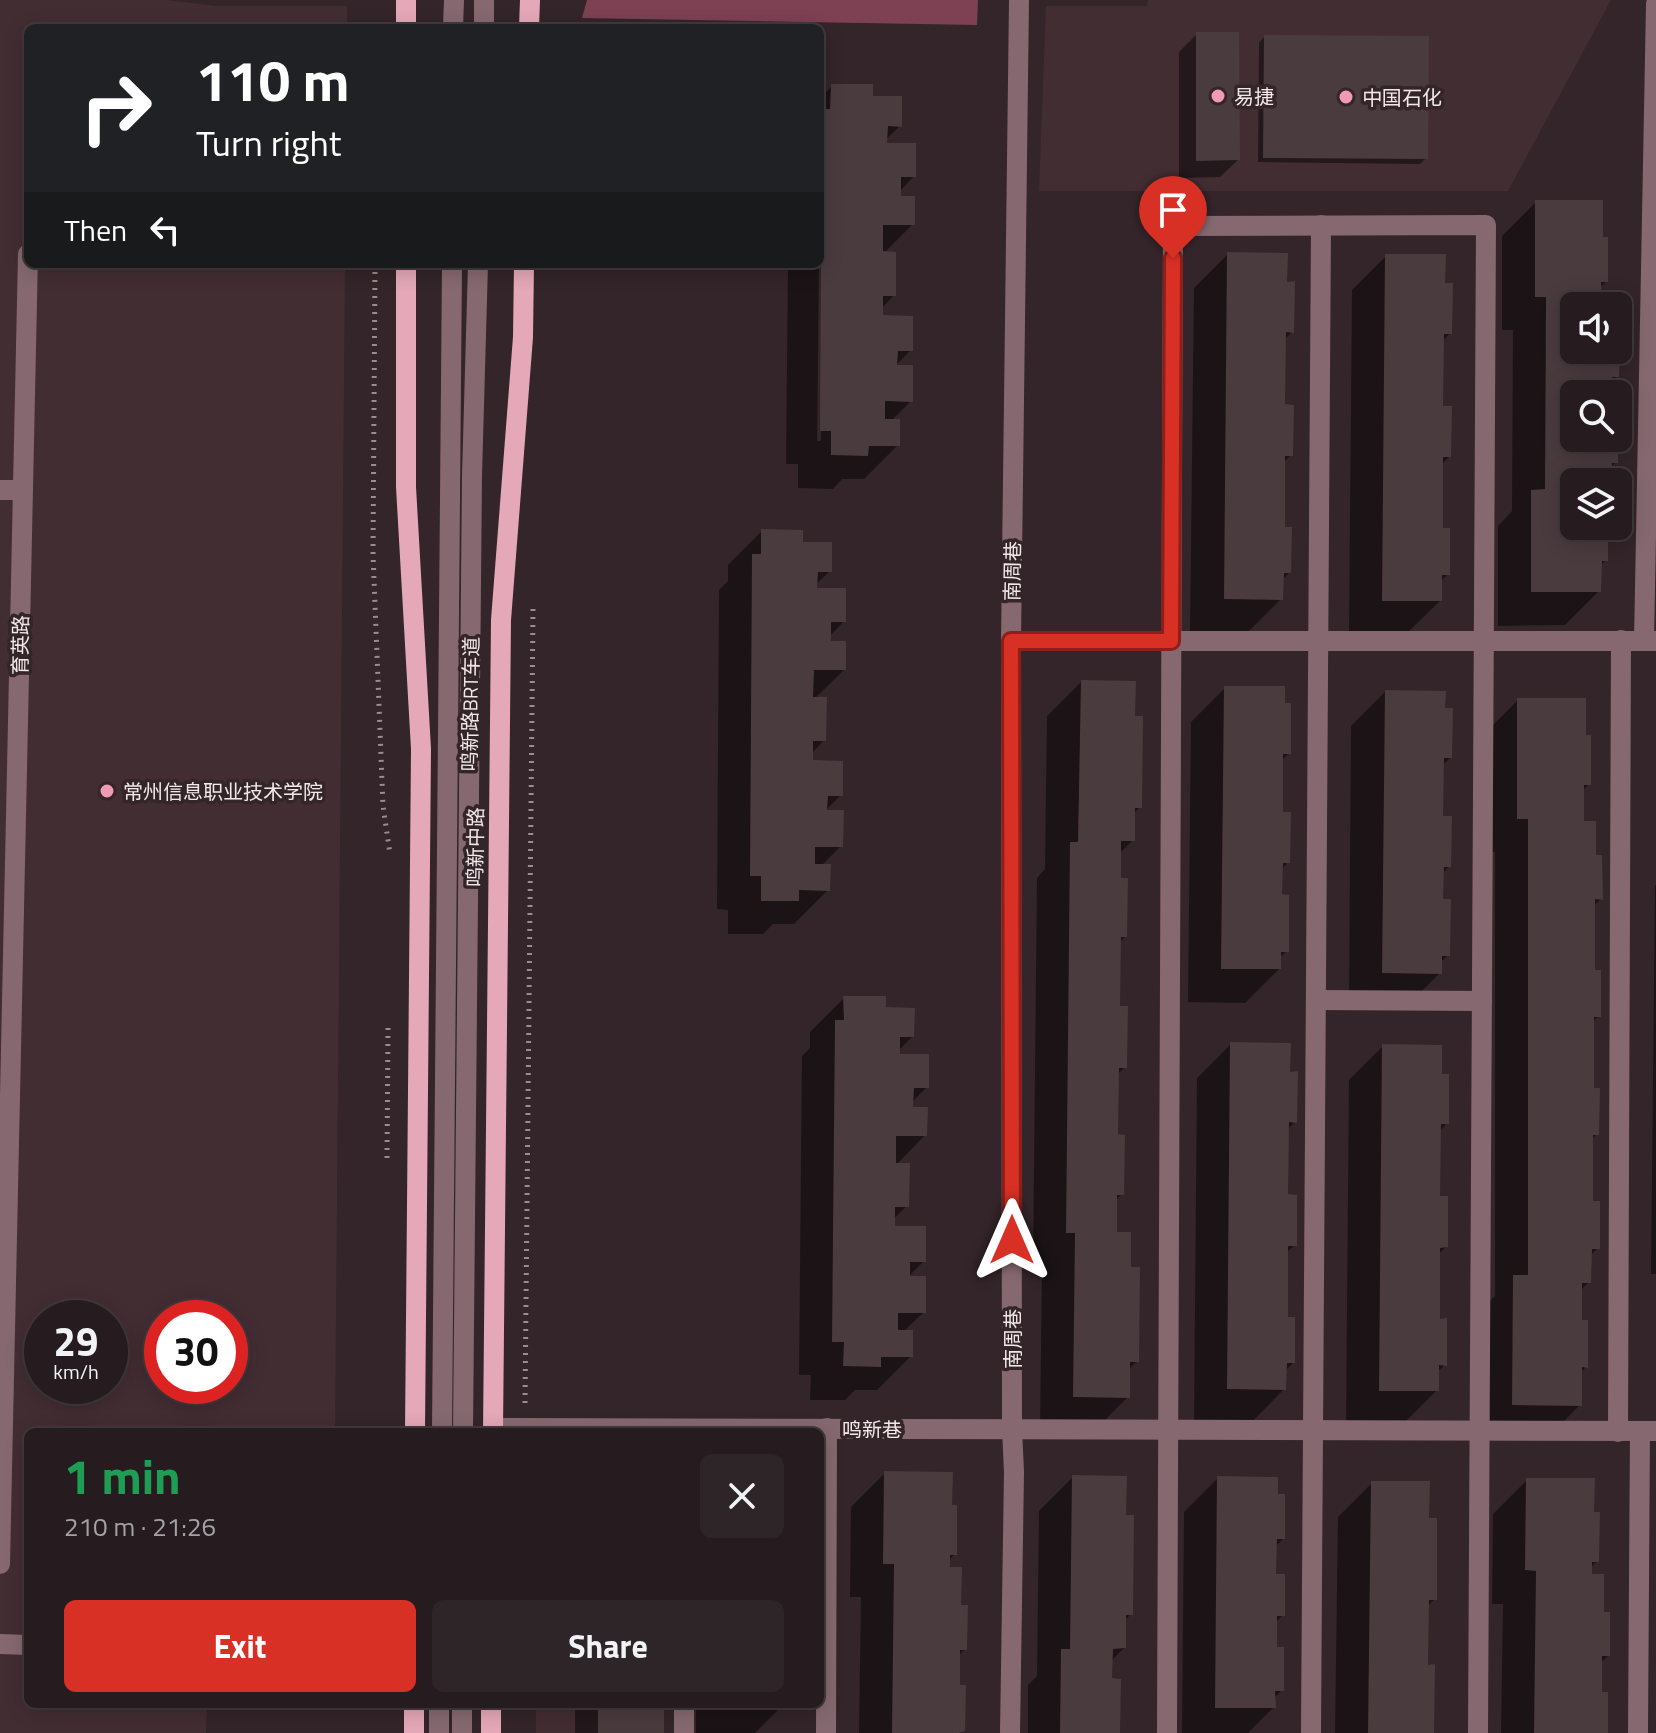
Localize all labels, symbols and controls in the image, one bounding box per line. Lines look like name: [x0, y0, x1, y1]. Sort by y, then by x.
text: 110 m: [196, 38, 349, 123]
icon: right: [64, 56, 168, 160]
place label: 易捷: [1234, 81, 1274, 112]
place label: 中国石化: [1362, 82, 1442, 113]
marker: 易捷: [1209, 87, 1227, 105]
marker: 中国石化: [1337, 88, 1355, 106]
text: Turn right: [196, 115, 341, 170]
pin: [1139, 176, 1207, 258]
icon: arrive: [1151, 188, 1195, 232]
text: Then: [64, 207, 127, 253]
icon: left: [143, 208, 187, 252]
map controls: [1560, 292, 1632, 540]
button: sound: [1560, 292, 1632, 364]
button: search: [1560, 380, 1632, 452]
button: layers: [1560, 468, 1632, 540]
street label: 南周巷: [996, 541, 1028, 601]
street label: 育英路: [4, 615, 36, 675]
street label: 鸣新路BRT车道: [453, 636, 487, 772]
place label: 常州信息职业技术学院: [123, 776, 323, 807]
marker: 常州信息职业技术学院: [98, 782, 116, 800]
street label: 鸣新中路: [459, 807, 491, 887]
position arrow: [970, 1198, 1054, 1282]
speed limit sign: 30: [144, 1300, 248, 1404]
street label: 南周巷: [997, 1309, 1028, 1369]
text: 29: [54, 1311, 98, 1372]
text: km/h: [53, 1356, 99, 1387]
street label: 鸣新巷: [842, 1414, 902, 1445]
text: 1 min: [64, 1440, 181, 1513]
button: close: [700, 1454, 784, 1538]
text: 210 m · 21:26: [64, 1507, 216, 1546]
button: Exit: [64, 1600, 416, 1692]
button: Share: [432, 1600, 784, 1692]

